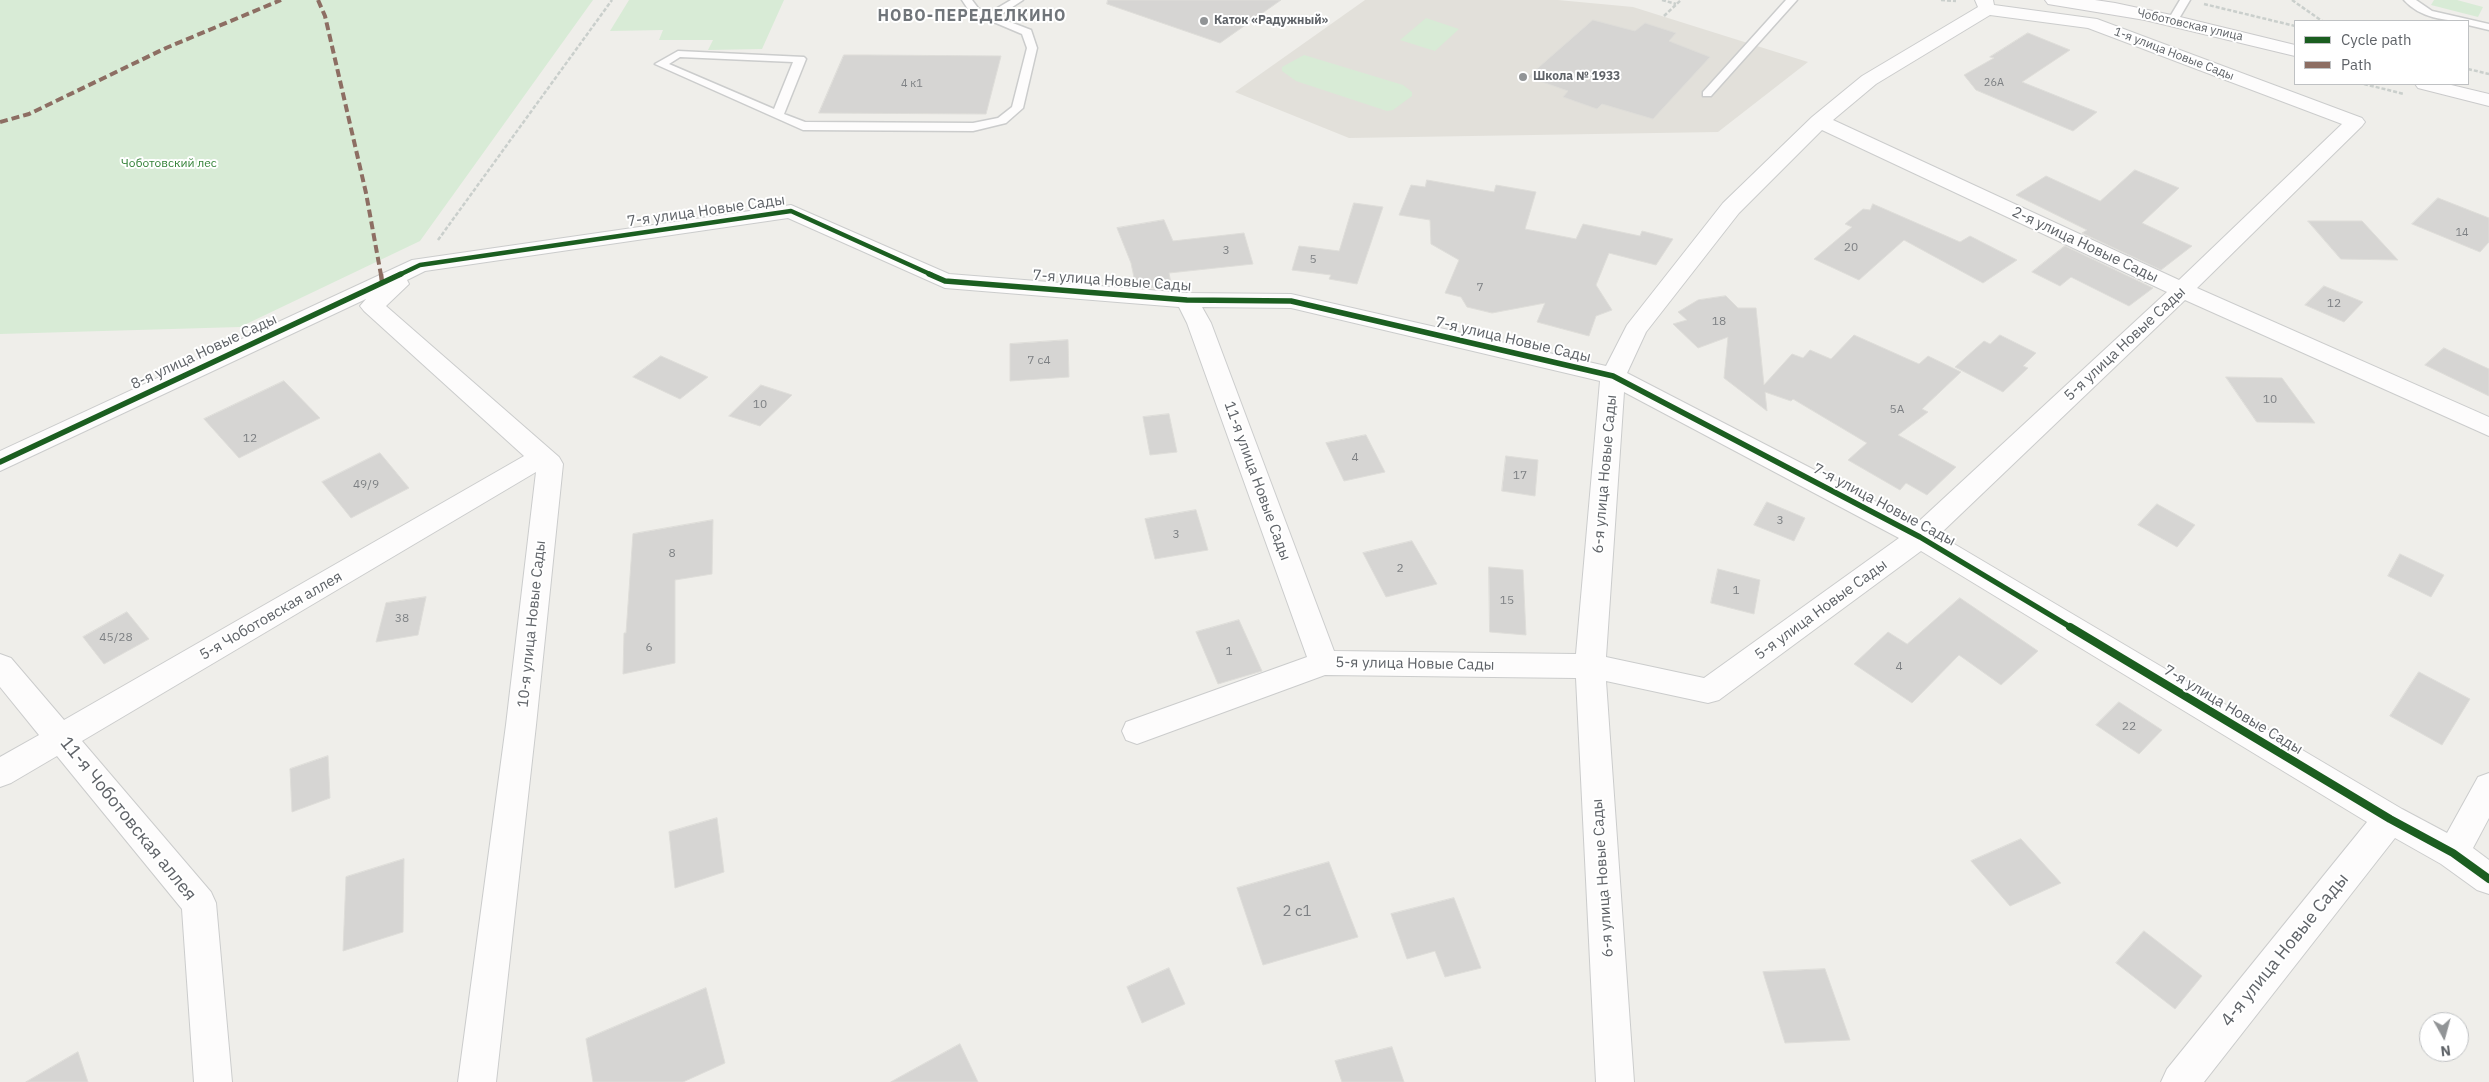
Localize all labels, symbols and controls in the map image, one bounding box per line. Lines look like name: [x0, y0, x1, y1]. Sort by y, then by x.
district label: НОВО-ПЕРЕДЕЛКИНО: [875, 6, 1069, 26]
street label: Чоботовская улица: [2136, 6, 2244, 44]
place label: Каток «Радужный»: [1214, 14, 1328, 28]
marker: Каток «Радужный»: [1198, 15, 1210, 27]
legend: [2294, 20, 2469, 85]
street label: 1-я улица Новые Сады: [2112, 24, 2236, 84]
text: Cycle path: [2341, 30, 2412, 49]
text: Path: [2341, 55, 2372, 74]
place label: Школа № 1933: [1533, 70, 1620, 84]
marker: Школа № 1933: [1517, 71, 1529, 83]
house number: 26А: [1984, 76, 2004, 90]
house number: 4 к1: [901, 77, 923, 91]
park label: Чоботовский лес: [121, 157, 217, 171]
street label: 7-я улица Новые Сады: [626, 191, 786, 231]
street label: 2-я улица Новые Сады: [2009, 203, 2161, 287]
house number: 14: [2455, 226, 2469, 240]
house number: 20: [1844, 241, 1858, 255]
house number: 3: [1222, 244, 1230, 258]
house number: 5: [1309, 253, 1317, 267]
street label: 7-я улица Новые Сады: [1032, 266, 1192, 296]
house number: 7: [1476, 281, 1484, 295]
street label: 5-я улица Новые Сады: [2061, 283, 2189, 405]
house number: 12: [2327, 297, 2341, 311]
street label: 8-я улица Новые Сады: [128, 310, 280, 394]
street label: 7-я улица Новые Сады: [1433, 313, 1593, 367]
house number: 18: [1712, 315, 1726, 329]
house number: 7 с4: [1027, 354, 1051, 368]
house number: 10: [2263, 393, 2277, 407]
street label: 6-я улица Новые Сады: [1589, 394, 1621, 554]
house number: 10: [753, 398, 767, 412]
street label: 11-я улица Новые Сады: [1220, 399, 1294, 563]
house number: 5А: [1890, 403, 1904, 417]
house number: 12: [243, 432, 257, 446]
house number: 4: [1351, 451, 1359, 465]
street label: 7-я улица Новые Сады: [1810, 460, 1958, 550]
house number: 17: [1513, 469, 1527, 483]
house number: 49/9: [353, 478, 379, 492]
house number: 3: [1776, 514, 1784, 528]
house number: 3: [1172, 528, 1180, 542]
street label: 10-я улица Новые Сады: [514, 539, 550, 709]
house number: 8: [668, 547, 676, 561]
street label: 5-я улица Новые Сады: [1751, 556, 1891, 664]
house number: 2: [1396, 562, 1404, 576]
street label: 5-я Чоботовская аллея: [197, 568, 345, 664]
house number: 1: [1732, 584, 1740, 598]
house number: 15: [1500, 594, 1514, 608]
house number: 38: [395, 612, 409, 626]
house number: 45/28: [99, 631, 133, 645]
house number: 6: [645, 641, 653, 655]
house number: 1: [1225, 645, 1233, 659]
street label: 5-я улица Новые Сады: [1335, 654, 1495, 674]
house number: 4: [1895, 660, 1903, 674]
street label: 7-я улица Новые Сады: [2160, 661, 2306, 759]
house number: 22: [2122, 720, 2136, 734]
street label: 11-я Чоботовская аллея: [55, 733, 201, 905]
street label: 6-я улица Новые Сады: [1588, 798, 1618, 958]
street label: 4-я улица Новые Сады: [2217, 869, 2353, 1031]
house number: 2 с1: [1282, 903, 1312, 921]
north arrow: [2419, 1012, 2469, 1062]
text: N: [2440, 1041, 2452, 1060]

